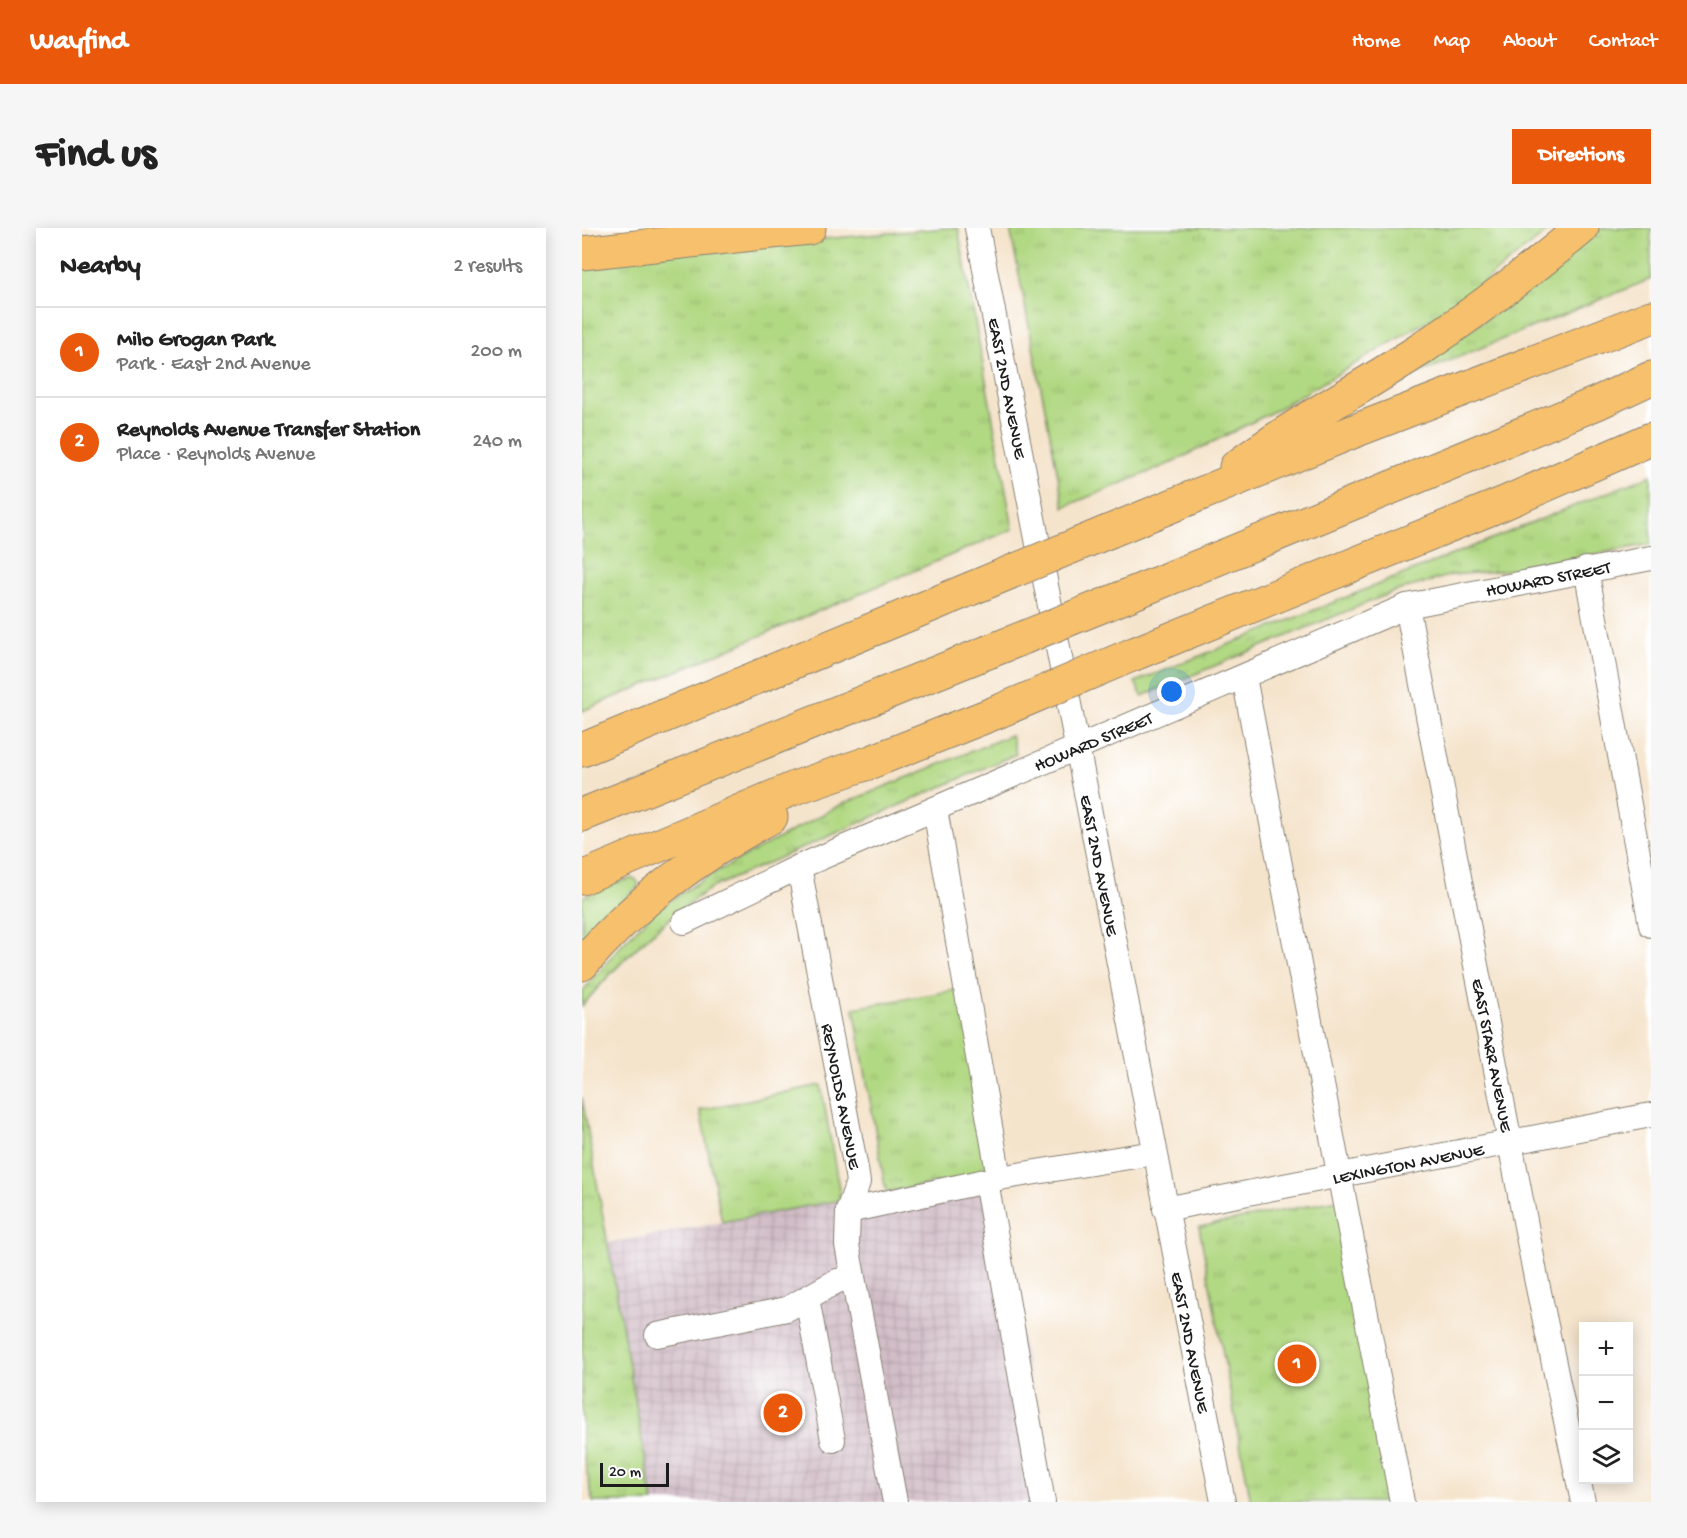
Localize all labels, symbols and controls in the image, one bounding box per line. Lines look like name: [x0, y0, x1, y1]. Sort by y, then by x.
text: Wayfind: [30, 26, 127, 59]
text: Home: [1352, 30, 1400, 55]
text: Map: [1433, 30, 1470, 55]
text: About: [1503, 30, 1556, 55]
text: Contact: [1589, 30, 1657, 55]
button: Directions: [1512, 129, 1651, 184]
text: Find us: [36, 132, 156, 181]
text: Nearby: [60, 252, 141, 283]
text: 2 results: [453, 256, 522, 279]
street label: EAST 2ND AVENUE: [982, 316, 1030, 462]
text: Milo Grogan Park: [117, 328, 274, 354]
text: 1: [75, 341, 84, 364]
text: 200 m: [471, 341, 522, 364]
text: Park · East 2nd Avenue: [117, 354, 311, 377]
text: Reynolds Avenue Transfer Station: [117, 418, 420, 444]
text: 2: [75, 431, 84, 454]
text: 240 m: [472, 431, 522, 454]
text: Place · Reynolds Avenue: [117, 444, 315, 467]
street label: HOWARD STREET: [1484, 558, 1614, 603]
your location: [1157, 677, 1186, 706]
street label: HOWARD STREET: [1032, 709, 1157, 778]
street label: EAST 2ND AVENUE: [1074, 793, 1122, 939]
street label: EAST STARR AVENUE: [1465, 977, 1516, 1135]
street label: REYNOLDS AVENUE: [815, 1022, 864, 1172]
street label: LEXINGTON AVENUE: [1331, 1140, 1487, 1190]
street label: EAST 2ND AVENUE: [1165, 1270, 1213, 1416]
map controls: [1579, 1322, 1633, 1484]
button: +: [1579, 1322, 1633, 1376]
pin: 1: [1278, 1342, 1316, 1386]
button: −: [1579, 1376, 1633, 1430]
pin: 2: [764, 1390, 802, 1436]
button: layers: [1579, 1430, 1633, 1484]
scale bar: [600, 1460, 669, 1488]
text: 20 m: [609, 1464, 641, 1483]

